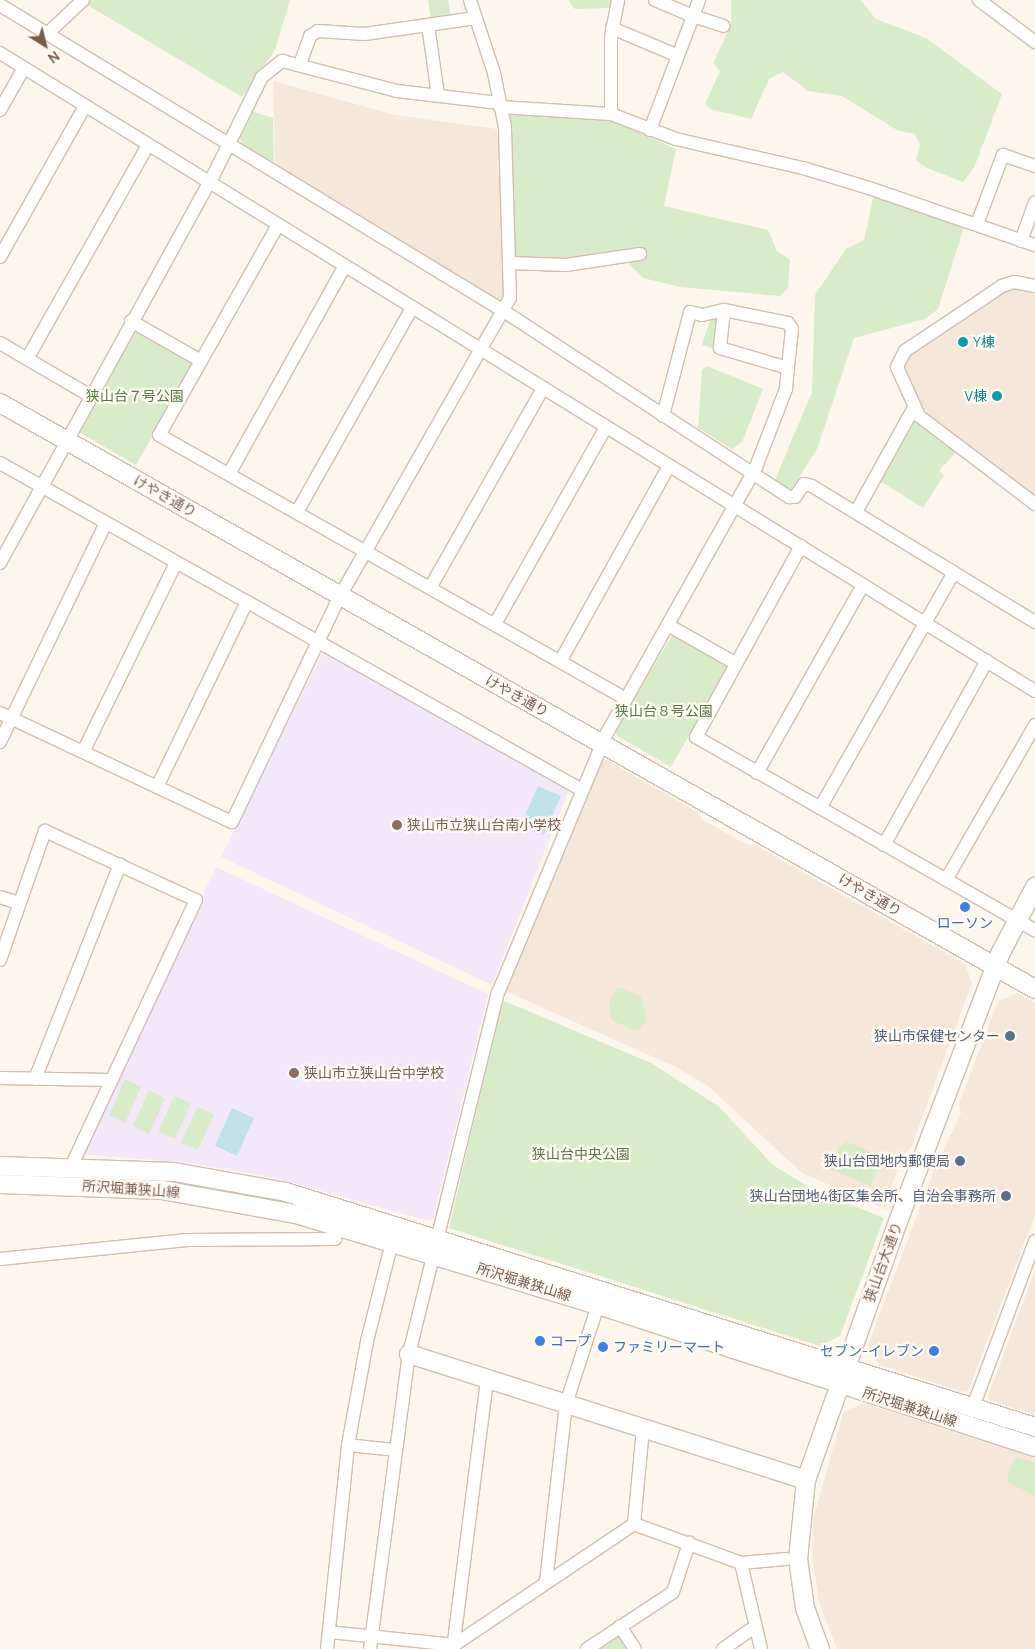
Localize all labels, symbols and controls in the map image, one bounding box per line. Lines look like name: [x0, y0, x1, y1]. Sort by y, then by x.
north arrow: [20, 20, 70, 70]
text: N: [44, 47, 64, 68]
place label: Y棟: [973, 334, 995, 350]
marker: Y棟: [957, 336, 969, 348]
park label: 狭山台７号公園: [86, 388, 184, 404]
place label: V棟: [965, 388, 987, 404]
marker: V棟: [991, 390, 1003, 402]
street label: けやき通り: [130, 472, 200, 520]
street label: けやき通り: [482, 672, 552, 720]
park label: 狭山台８号公園: [615, 703, 713, 719]
place label: 狭山市立狭山台南小学校: [407, 817, 561, 833]
marker: 狭山市立狭山台南小学校: [391, 819, 403, 831]
street label: けやき通り: [835, 870, 905, 920]
marker: ローソン: [959, 901, 971, 913]
place label: ローソン: [937, 915, 993, 931]
place label: 狭山市保健センター: [874, 1028, 1000, 1044]
marker: 狭山市保健センター: [1004, 1030, 1016, 1042]
place label: 狭山市立狭山台中学校: [304, 1065, 444, 1081]
marker: 狭山市立狭山台中学校: [288, 1067, 300, 1079]
park label: 狭山台中央公園: [532, 1146, 630, 1162]
place label: 狭山台団地内郵便局: [824, 1153, 950, 1169]
marker: 狭山台団地内郵便局: [954, 1155, 966, 1167]
street label: 所沢堀兼狭山線: [82, 1177, 180, 1201]
place label: 狭山台団地4街区集会所、自治会事務所: [750, 1188, 996, 1204]
marker: 狭山台団地4街区集会所、自治会事務所: [1000, 1190, 1012, 1202]
street label: 狭山台大通り: [861, 1220, 905, 1304]
street label: 所沢堀兼狭山線: [475, 1260, 573, 1304]
place label: コープ: [550, 1333, 592, 1349]
marker: コープ: [534, 1335, 546, 1347]
place label: ファミリーマート: [613, 1339, 725, 1355]
marker: ファミリーマート: [597, 1341, 609, 1353]
place label: セブン-イレブン: [820, 1343, 924, 1359]
marker: セブン-イレブン: [928, 1345, 940, 1357]
street label: 所沢堀兼狭山線: [861, 1384, 959, 1430]

